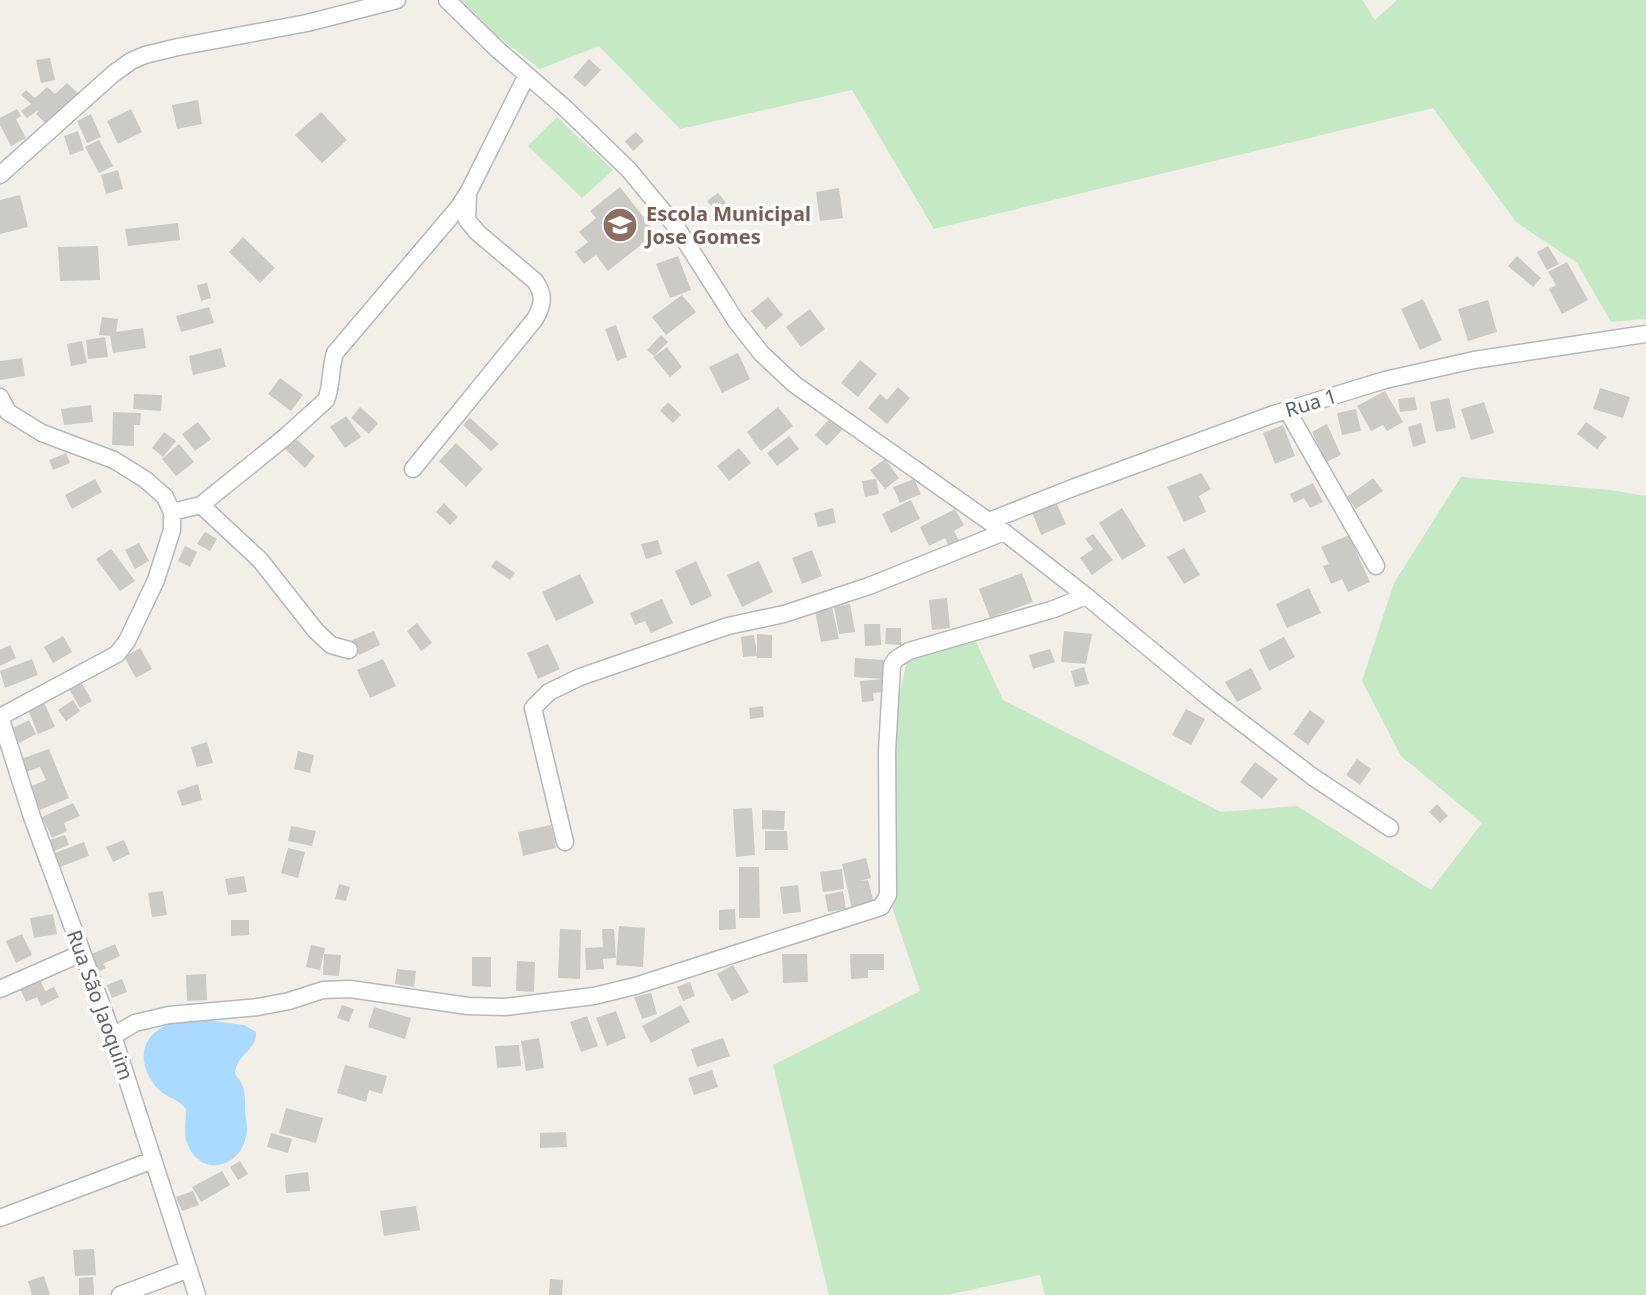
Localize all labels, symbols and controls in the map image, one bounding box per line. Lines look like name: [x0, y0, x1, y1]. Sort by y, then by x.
place label: Escola Municipal Jose Gomes: [644, 200, 811, 250]
school or university icon: Escola Municipal Jose Gomes: [601, 206, 639, 244]
street label: Rua 1: [1282, 382, 1340, 423]
street label: Rua São Jaoquim: [61, 926, 140, 1084]

